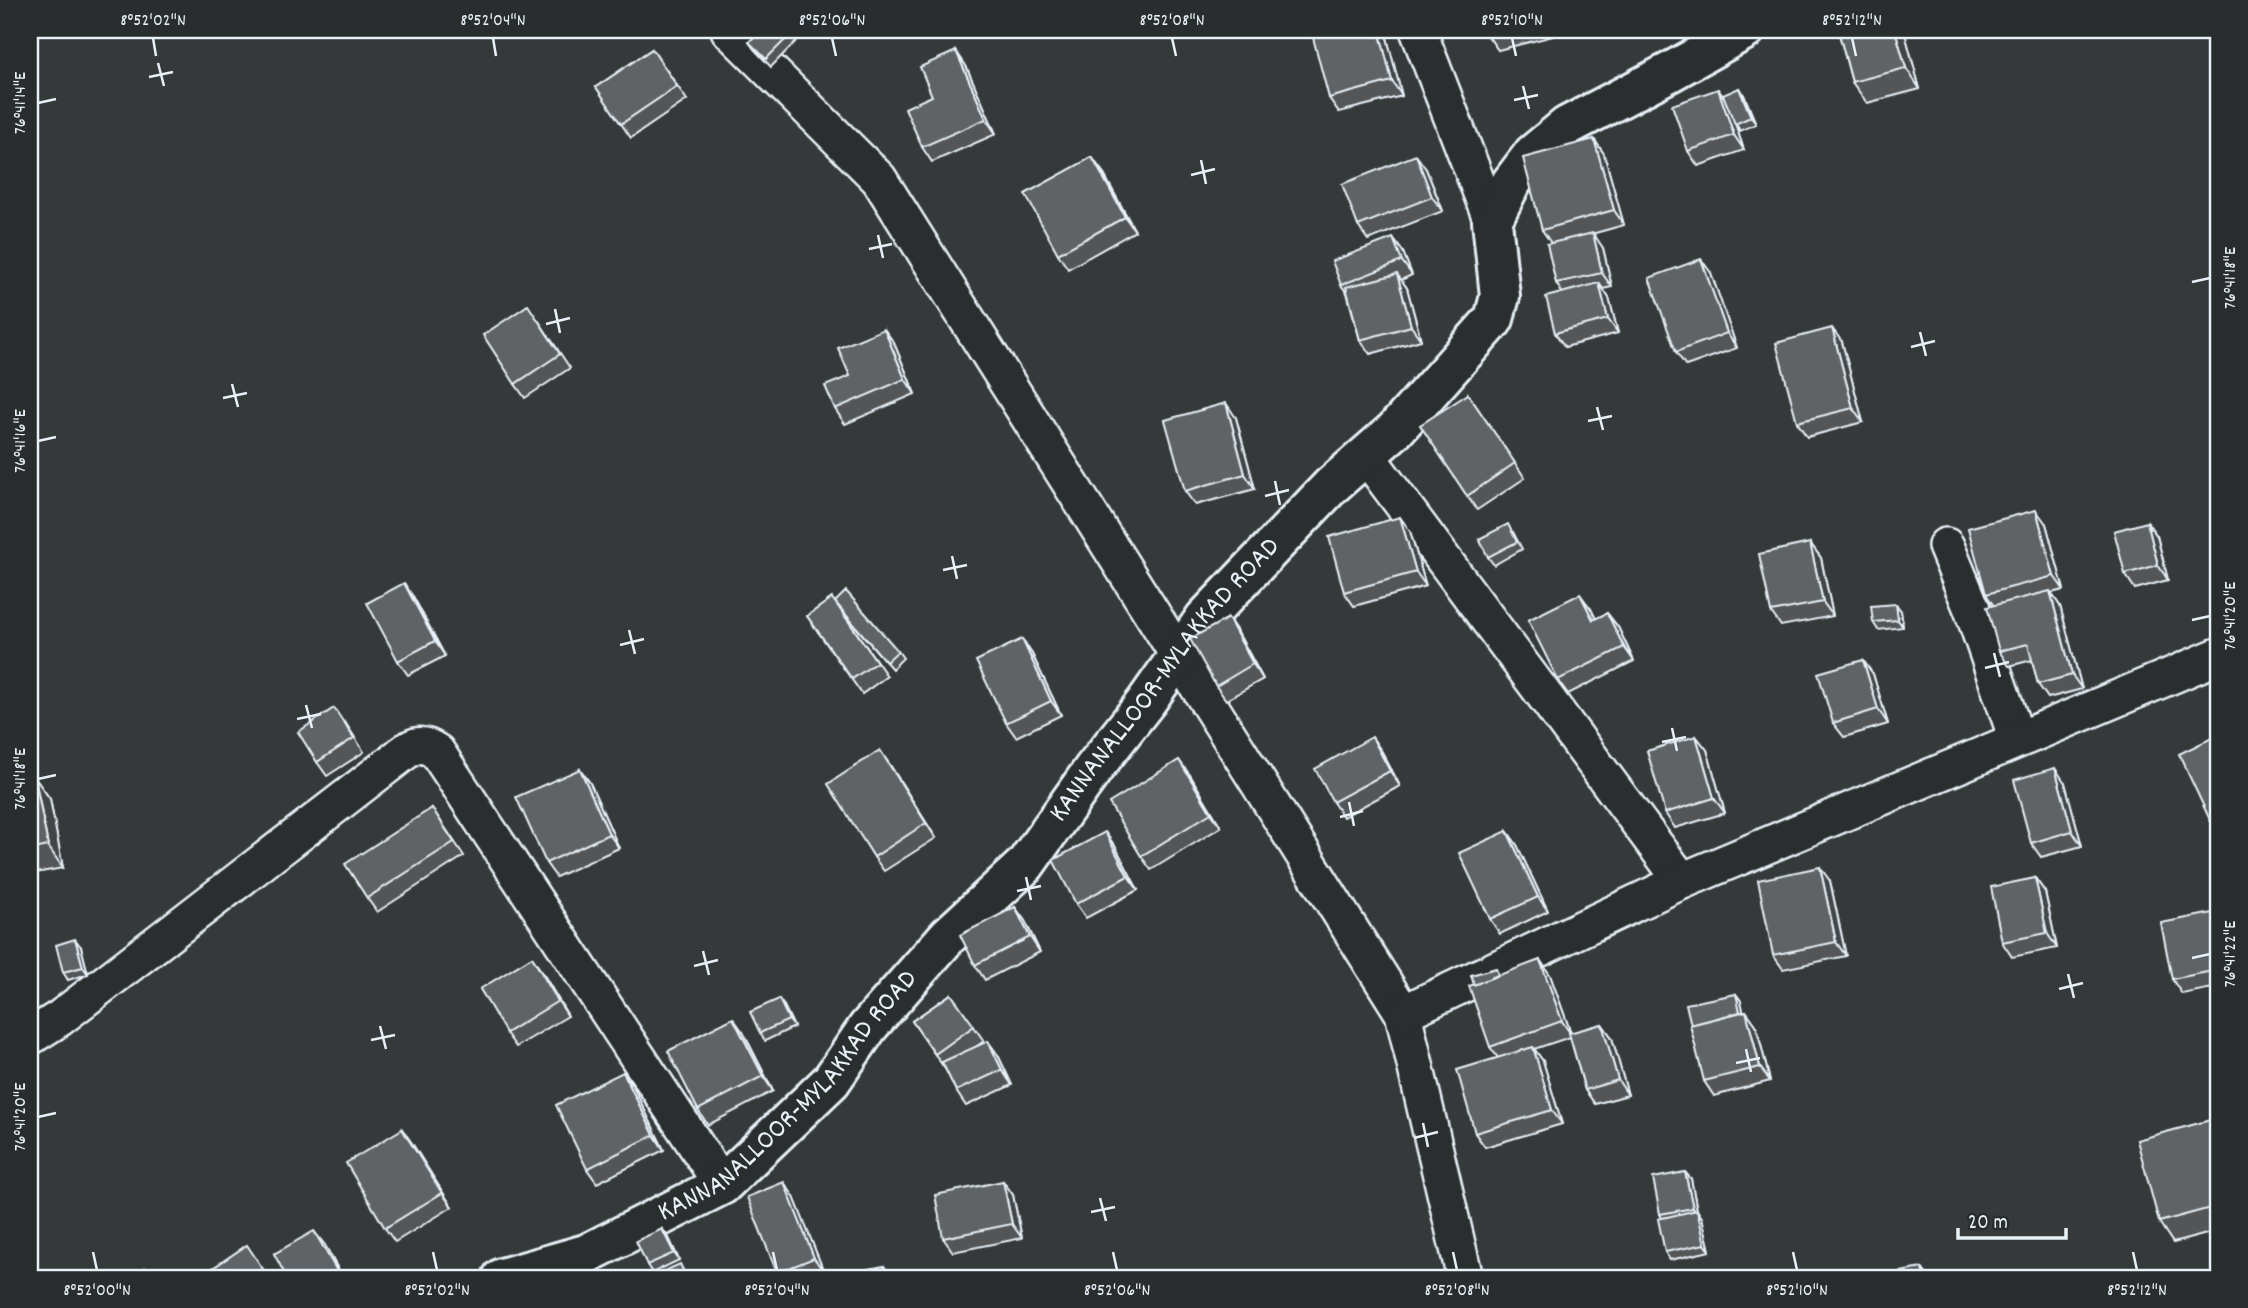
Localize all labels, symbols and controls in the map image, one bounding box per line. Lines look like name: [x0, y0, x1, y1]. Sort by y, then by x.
text: 8°52'02"N: [120, 9, 186, 34]
text: 8°52'04"N: [460, 9, 526, 34]
text: 8°52'06"N: [799, 9, 865, 34]
text: 8°52'08"N: [1139, 9, 1205, 34]
text: 8°52'10"N: [1481, 9, 1543, 34]
text: 8°52'12"N: [1822, 9, 1882, 34]
text: 76°41'14"E: [9, 72, 34, 134]
text: 76°41'18"E: [2219, 247, 2244, 309]
text: 76°41'16"E: [9, 409, 34, 473]
street label: KANNANALLOOR-MYLAKKAD ROAD: [1041, 530, 1291, 832]
text: 76°41'20"E: [2219, 582, 2244, 650]
text: 76°41'18"E: [9, 748, 34, 810]
text: 76°41'22"E: [2219, 921, 2244, 987]
street label: KANNANALLOOR-MYLAKKAD ROAD: [652, 962, 928, 1234]
text: 76°41'20"E: [9, 1083, 34, 1151]
scale bar: [1958, 1196, 2066, 1240]
text: 20 m: [1968, 1209, 2008, 1239]
text: 8°52'00"N: [63, 1279, 131, 1304]
text: 8°52'02"N: [404, 1279, 470, 1304]
text: 8°52'04"N: [744, 1279, 810, 1304]
text: 8°52'06"N: [1084, 1279, 1150, 1304]
text: 8°52'08"N: [1424, 1279, 1490, 1304]
text: 8°52'10"N: [1766, 1279, 1828, 1304]
text: 8°52'12"N: [2107, 1279, 2167, 1304]

